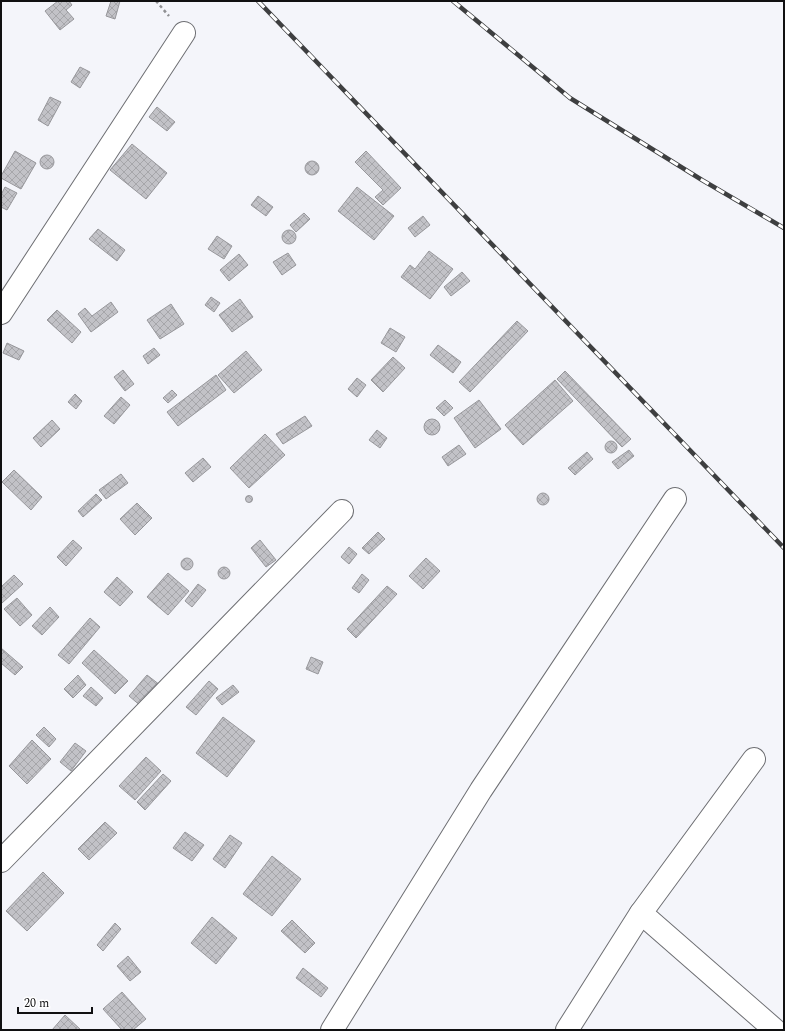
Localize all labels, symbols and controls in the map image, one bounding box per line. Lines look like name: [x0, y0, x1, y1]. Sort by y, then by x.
scale bar: [18, 989, 92, 1015]
text: 20 m: [24, 994, 49, 1013]

